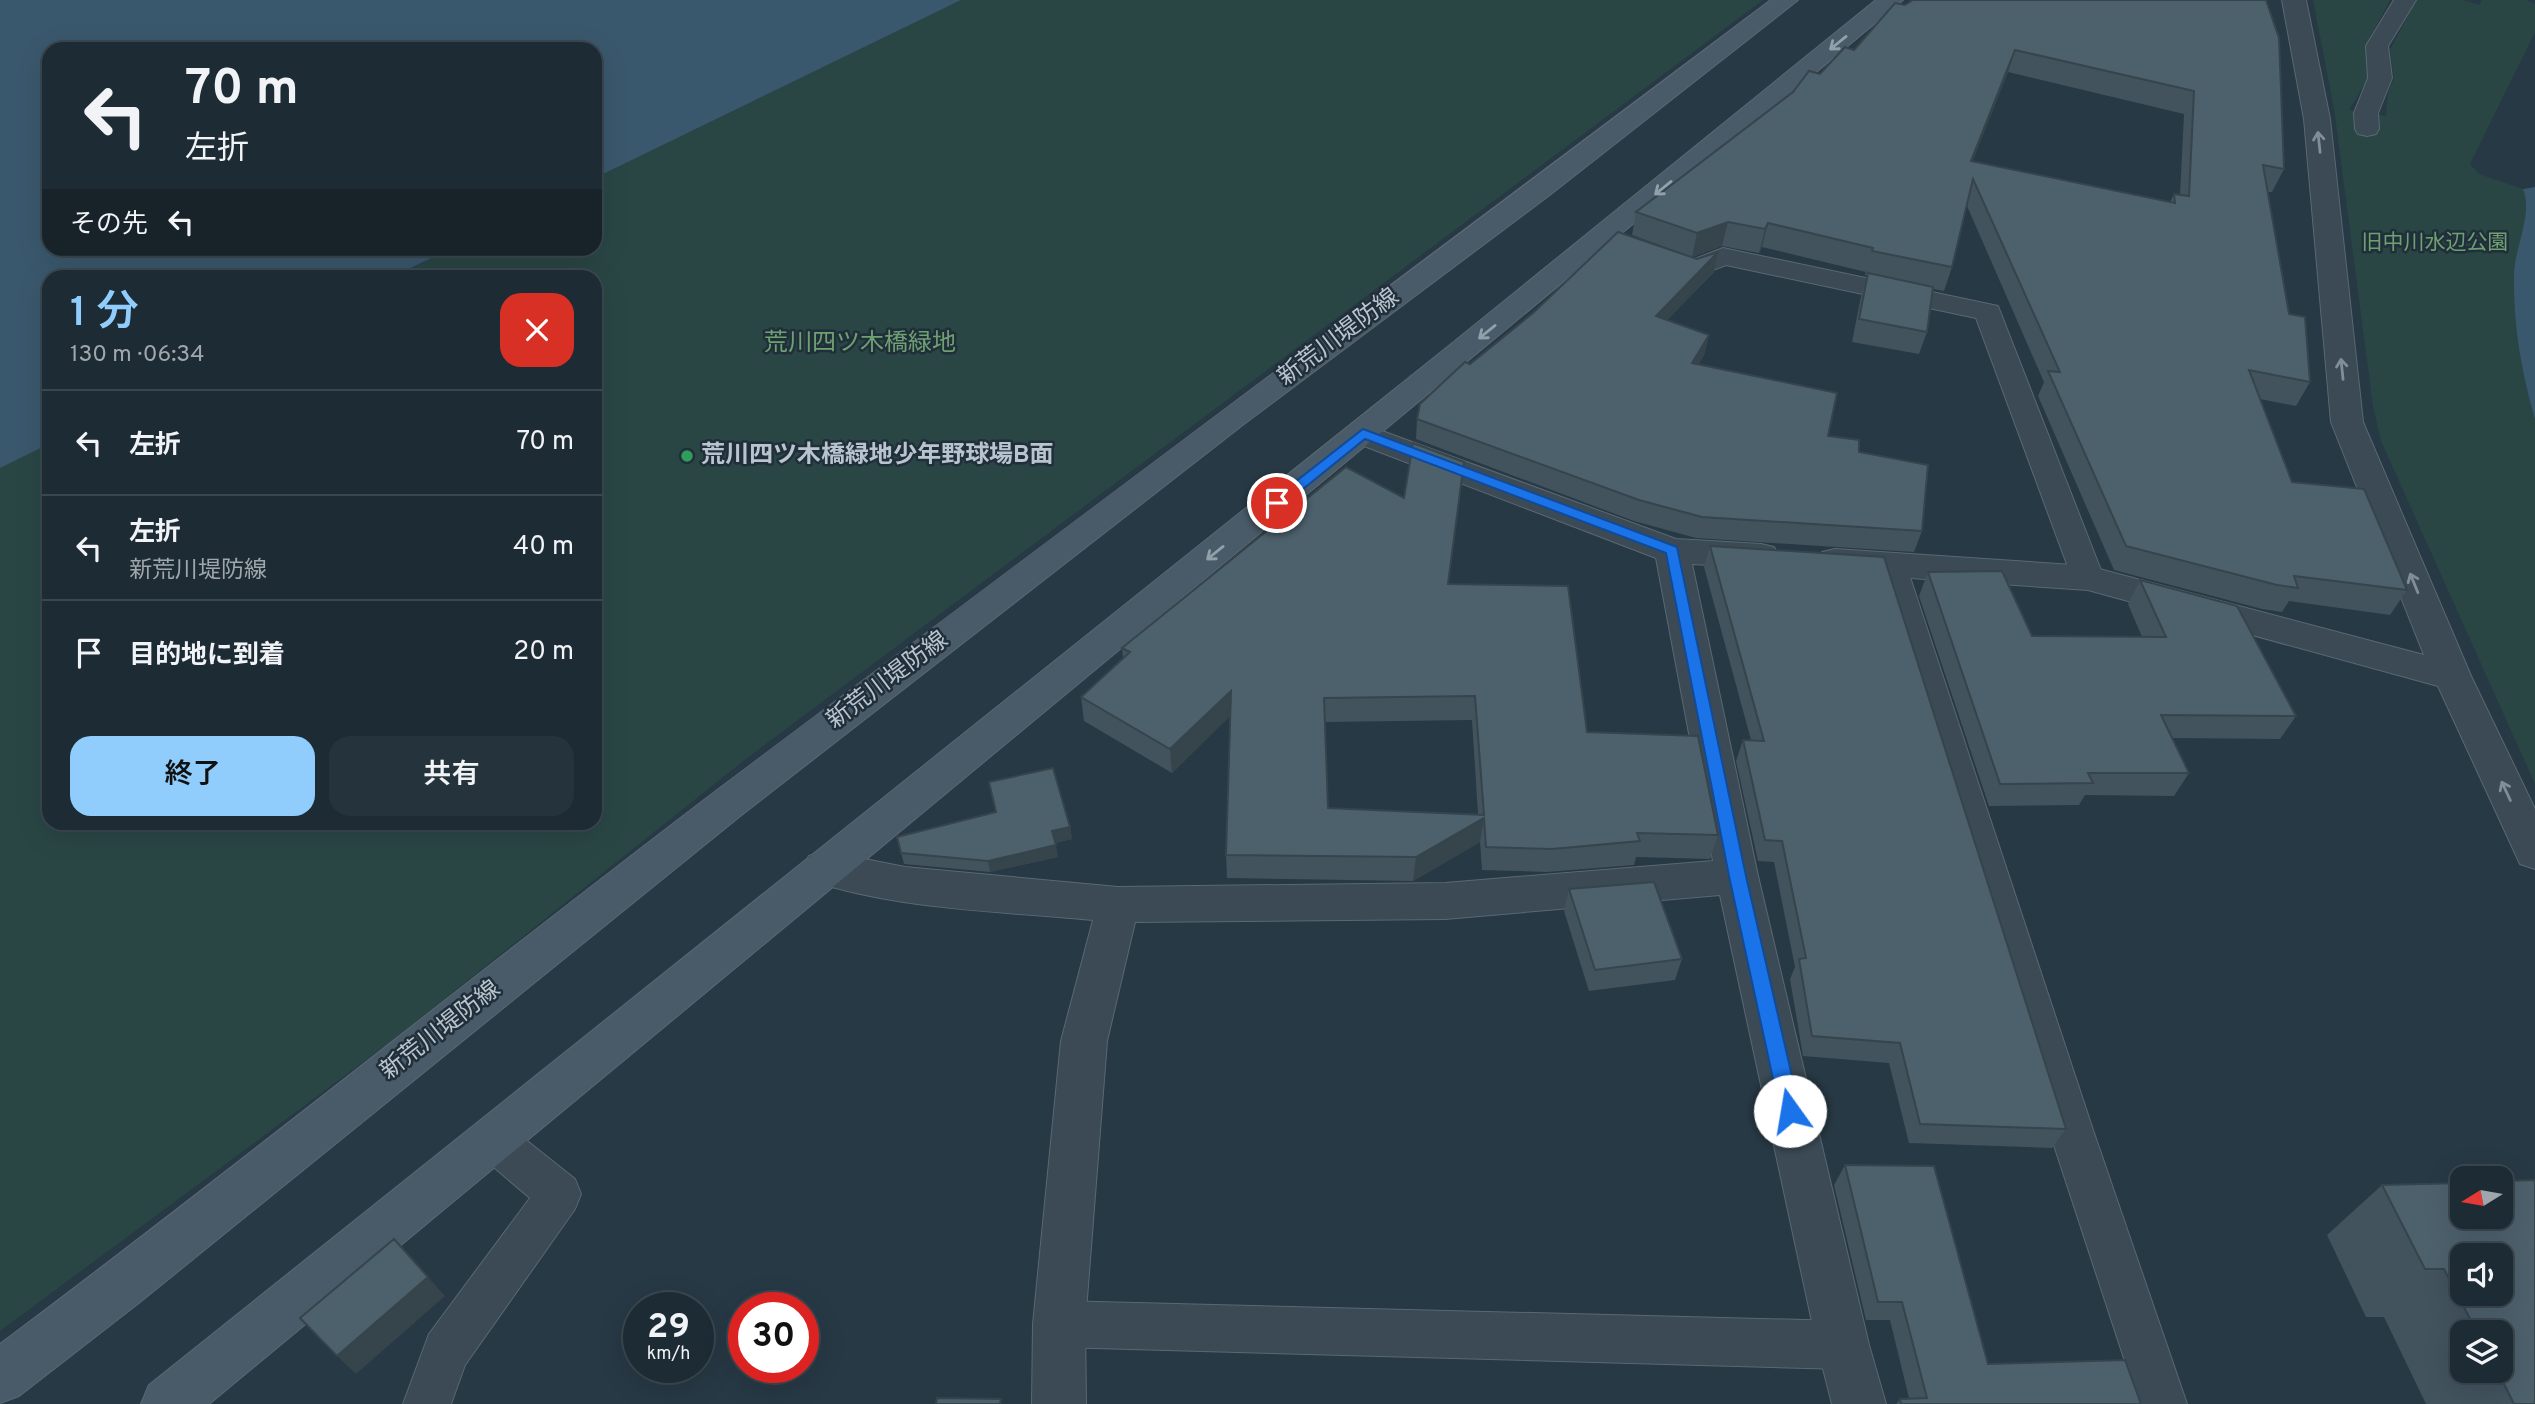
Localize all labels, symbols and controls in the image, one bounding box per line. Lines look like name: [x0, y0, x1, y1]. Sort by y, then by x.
one-way arrow: [1830, 36, 1848, 51]
text: 70 m: [185, 60, 299, 122]
icon: left: [70, 70, 161, 161]
text: 左折: [185, 130, 249, 170]
one-way arrow: [2312, 132, 2325, 154]
one-way arrow: [1654, 180, 1672, 195]
icon: left: [162, 203, 200, 241]
text: その先: [70, 209, 148, 242]
park label: 旧中川水辺公園: [2362, 230, 2509, 257]
street label: 新荒川堤防線: [1272, 283, 1406, 393]
text: 1 分: [70, 288, 139, 341]
button: close: [500, 293, 574, 367]
one-way arrow: [1478, 324, 1496, 340]
park label: 荒川四ツ木橋緑地: [764, 329, 956, 359]
text: 130 m · 06:34: [70, 341, 204, 370]
one-way arrow: [2335, 358, 2348, 381]
icon: left: [70, 424, 108, 462]
text: 70 m: [516, 426, 574, 459]
text: 左折: [129, 430, 181, 463]
place label: 荒川四ツ木橋緑地少年野球場B面: [701, 441, 1054, 471]
marker: 荒川四ツ木橋緑地少年野球場B面: [679, 448, 695, 464]
pin: [1247, 473, 1307, 533]
icon: arrive: [1258, 484, 1296, 522]
text: 左折: [129, 517, 181, 550]
icon: left: [70, 529, 108, 567]
text: 40 m: [513, 531, 574, 564]
one-way arrow: [1207, 545, 1225, 560]
text: 新荒川堤防線: [129, 557, 267, 586]
one-way arrow: [2406, 573, 2419, 594]
street label: 新荒川堤防線: [821, 626, 955, 736]
icon: arrive: [70, 634, 108, 672]
text: 20 m: [513, 636, 574, 669]
text: 目的地に到着: [129, 640, 285, 673]
button: 終了: [70, 736, 315, 816]
button: 共有: [329, 736, 574, 816]
one-way arrow: [2499, 781, 2512, 802]
street label: 新荒川堤防線: [375, 975, 507, 1087]
position arrow: [1753, 1074, 1827, 1148]
north arrow: [2450, 1166, 2513, 1228]
map controls: [2450, 1166, 2513, 1383]
button: sound: [2450, 1243, 2513, 1306]
speed limit sign: 30: [728, 1292, 819, 1383]
text: 29: [647, 1306, 690, 1350]
button: layers: [2450, 1320, 2513, 1383]
text: km/h: [647, 1343, 690, 1366]

